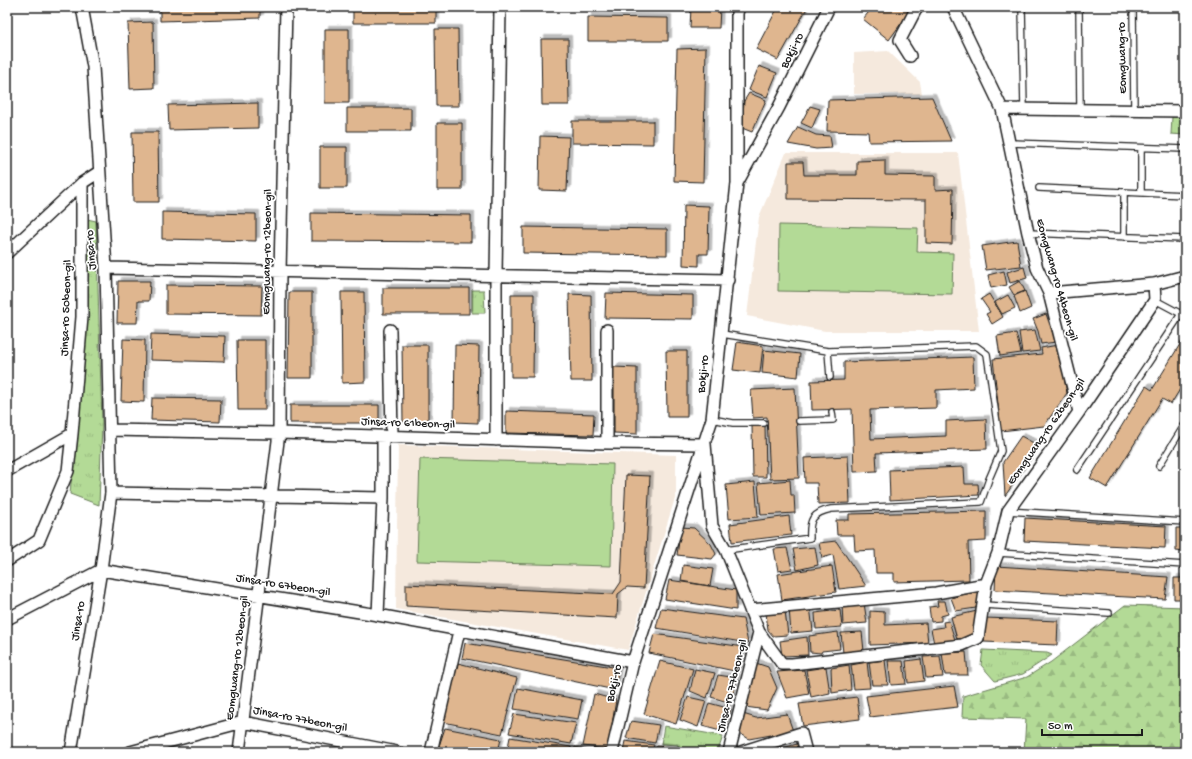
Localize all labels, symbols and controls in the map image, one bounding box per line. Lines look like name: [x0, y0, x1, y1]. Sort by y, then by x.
street label: Eomgwang-ro: [1115, 22, 1131, 94]
street label: Bokji-ro: [778, 31, 808, 72]
street label: Eomgwang-ro 12beon-gil: [260, 189, 276, 315]
street label: Eomgwang-ro 44beon-gil: [1032, 217, 1080, 343]
street label: Jinsa-ro: [84, 230, 100, 270]
street label: Jinsa-ro 50beon-gil: [58, 259, 76, 356]
street label: Bokji-ro: [695, 354, 713, 395]
street label: Eomgwang-ro 62beon-gil: [1005, 376, 1089, 488]
street label: Jinsa-ro 61beon-gil: [361, 415, 456, 433]
street label: Jinsa-ro 67beon-gil: [235, 572, 332, 600]
street label: Eomgwang-ro 12beon-gil: [223, 594, 253, 721]
street label: Jinsa-ro: [69, 600, 89, 642]
street label: Jinsa-ro 77beon-gil: [715, 638, 751, 734]
street label: Bokji-ro: [604, 663, 626, 704]
street label: Jinsa-ro 77beon-gil: [252, 704, 349, 736]
scale bar: [1042, 711, 1142, 737]
text: 50 m: [1048, 720, 1073, 734]

